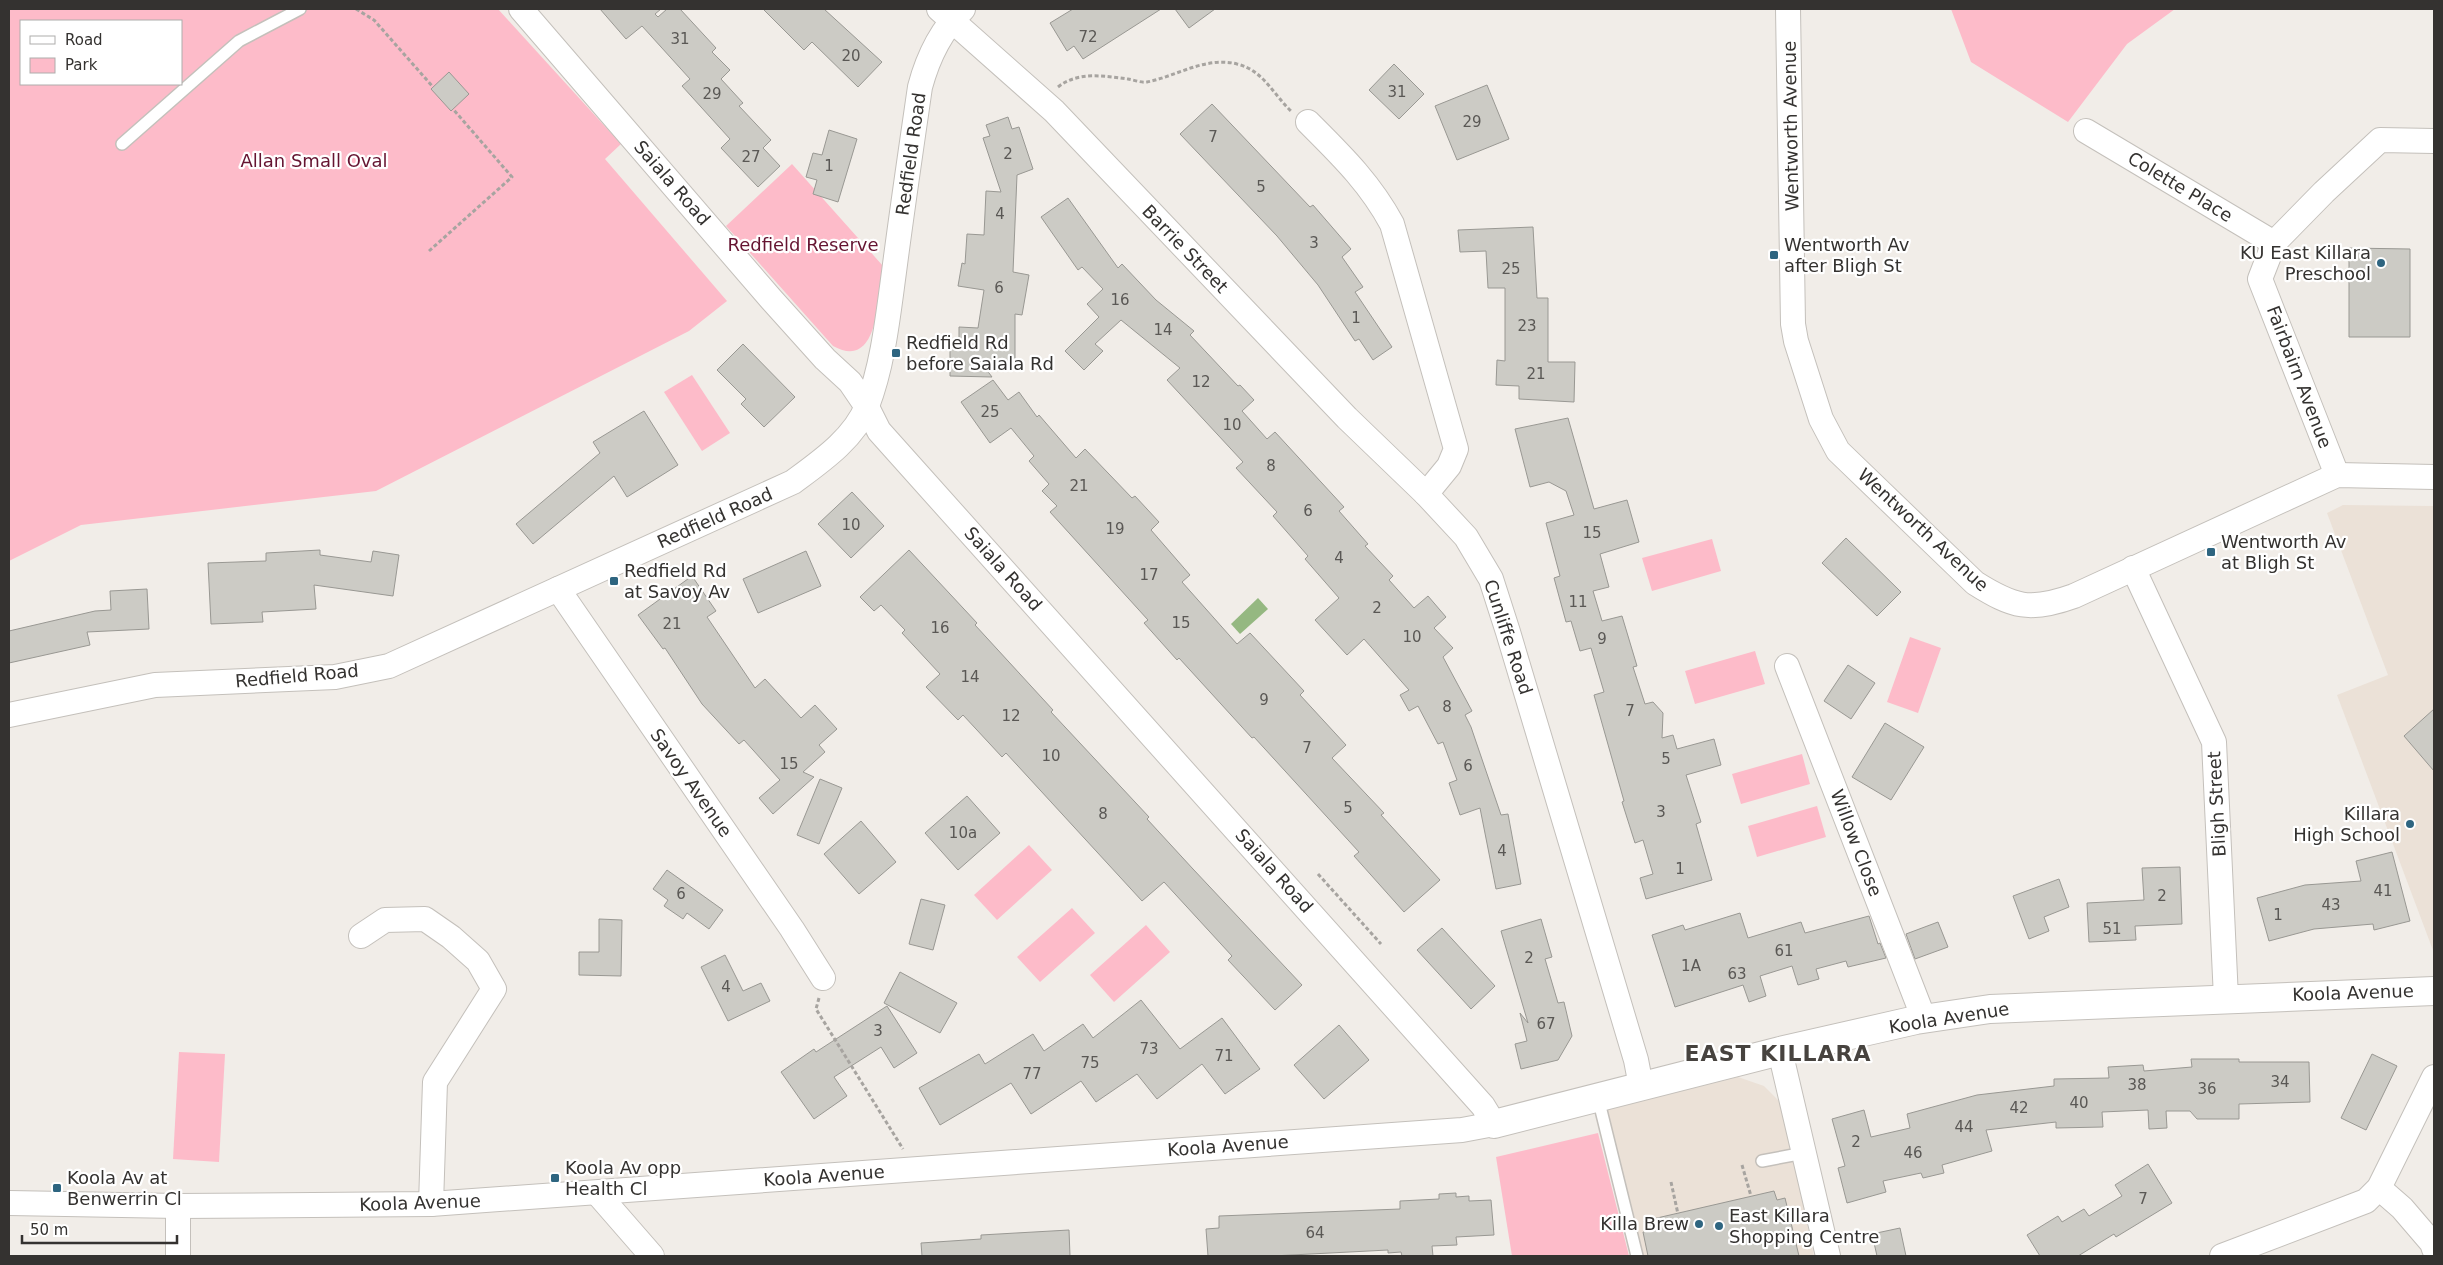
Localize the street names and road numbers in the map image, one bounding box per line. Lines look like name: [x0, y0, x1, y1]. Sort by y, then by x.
street label: Wentworth Avenue: [1779, 41, 1802, 211]
street label: Redfield Road: [891, 91, 930, 217]
street label: Saiala Road: [630, 136, 715, 229]
street label: Colette Place: [2124, 147, 2236, 226]
street label: Barrie Street: [1138, 200, 1233, 297]
street label: Fairbairn Avenue: [2263, 303, 2336, 451]
street label: Wentworth Avenue: [1854, 464, 1993, 595]
street label: Redfield Road: [654, 483, 776, 552]
street label: Saiala Road: [960, 522, 1046, 615]
street label: Cunliffe Road: [1480, 577, 1537, 697]
street label: Redfield Road: [234, 660, 360, 691]
street label: Savoy Avenue: [646, 725, 737, 841]
street label: Bligh Street: [2203, 751, 2230, 857]
street label: Willow Close: [1826, 786, 1887, 899]
street label: Saiala Road: [1231, 824, 1317, 917]
street label: Koola Avenue: [2292, 980, 2414, 1005]
street label: Koola Avenue: [1887, 998, 2011, 1037]
street label: Koola Avenue: [1167, 1131, 1289, 1160]
street label: Koola Avenue: [763, 1161, 885, 1190]
street label: Koola Avenue: [359, 1190, 481, 1215]

